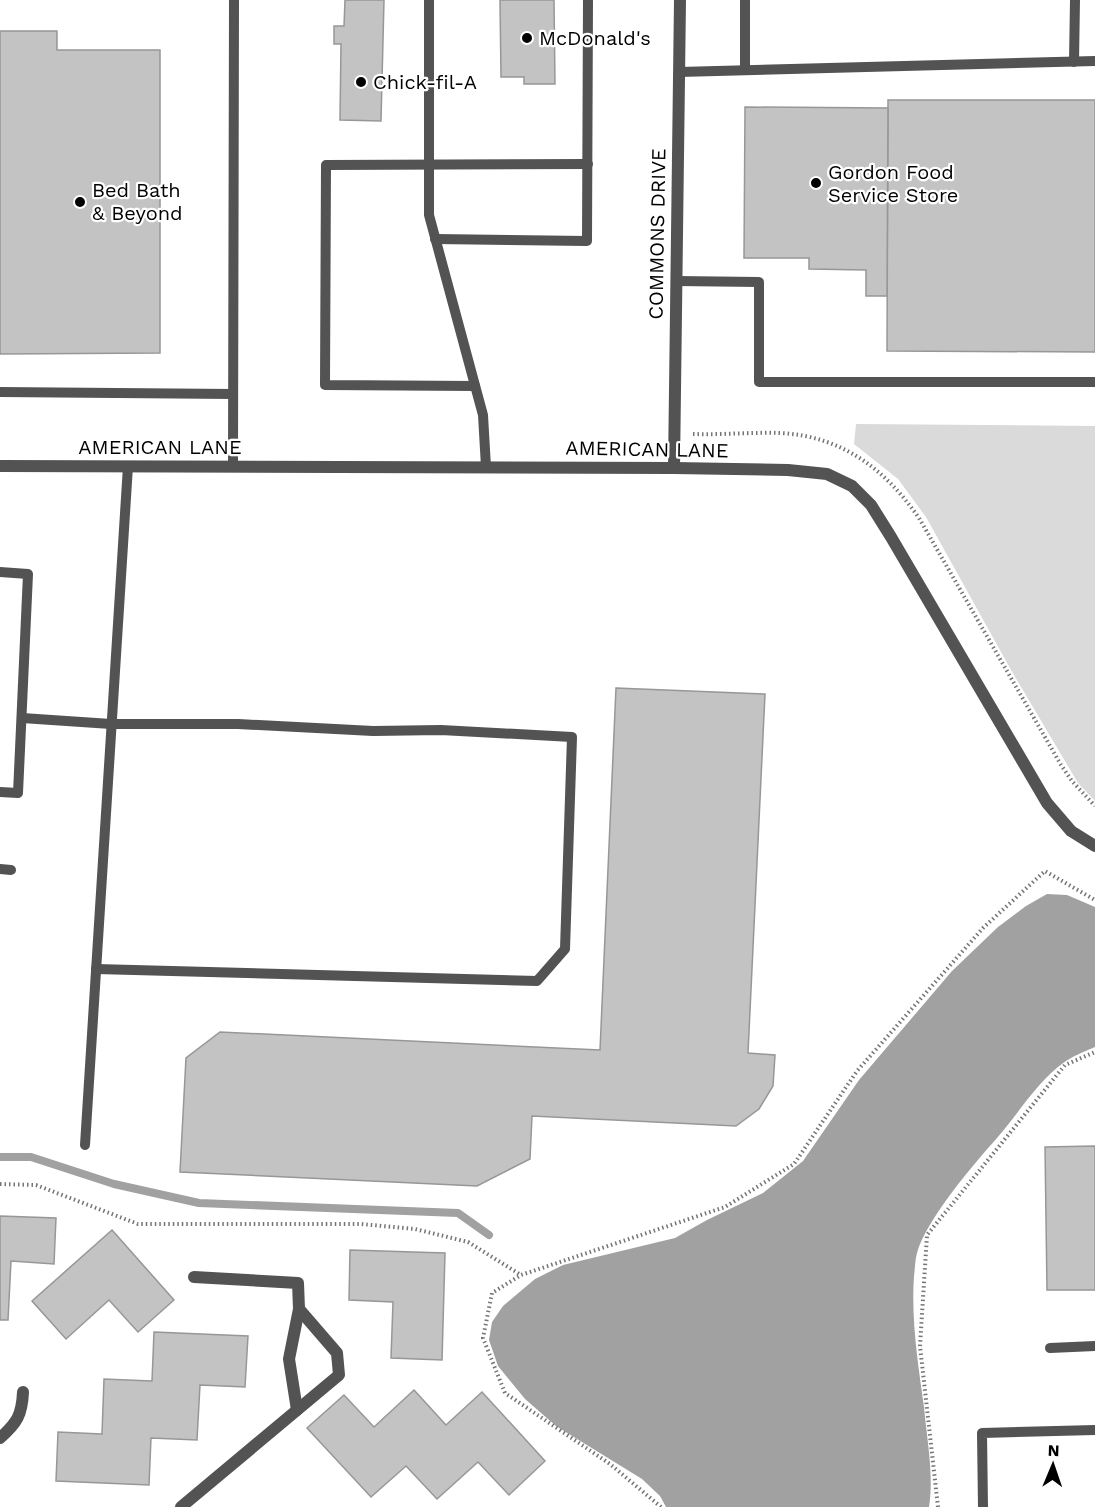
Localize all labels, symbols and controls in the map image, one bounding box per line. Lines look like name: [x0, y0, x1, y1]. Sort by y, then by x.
place label: McDonald's: [539, 26, 651, 50]
marker: McDonald's: [520, 31, 534, 45]
place label: Chick-fil-A: [373, 70, 477, 94]
marker: Chick-fil-A: [354, 75, 368, 89]
street label: COMMONS DRIVE: [644, 148, 670, 320]
place label: Gordon Food Service Store: [828, 160, 958, 207]
marker: Gordon Food Service Store: [809, 176, 823, 190]
place label: Bed Bath & Beyond: [92, 178, 183, 225]
marker: Bed Bath & Beyond: [73, 195, 87, 209]
street label: AMERICAN LANE: [78, 435, 242, 459]
street label: AMERICAN LANE: [565, 436, 729, 462]
north arrow: [1023, 1435, 1083, 1495]
text: N: [1047, 1441, 1060, 1460]

